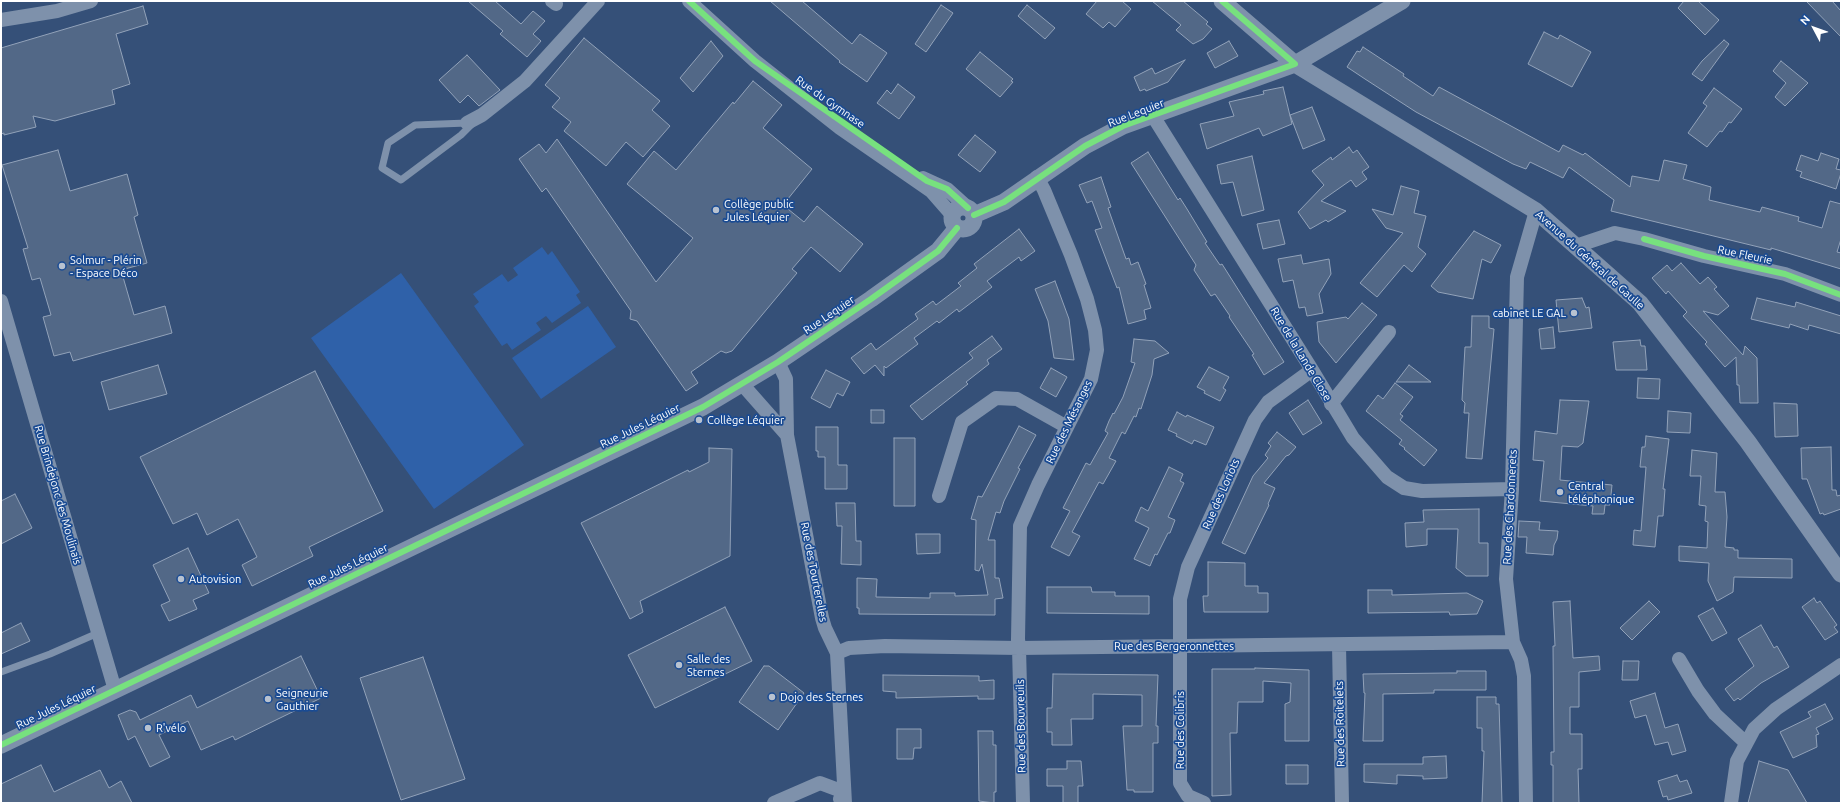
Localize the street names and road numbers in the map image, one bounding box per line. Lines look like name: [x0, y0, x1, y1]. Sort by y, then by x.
street label: Rue du Gymnase: [793, 73, 867, 131]
street label: Rue Lequier: [1106, 96, 1166, 130]
street label: Avenue du Général de Gaulle: [1533, 208, 1647, 312]
street label: Rue Fleurie: [1716, 243, 1774, 267]
street label: Rue Lequier: [801, 293, 857, 337]
street label: Rue de la Lande Close: [1268, 305, 1334, 403]
street label: Rue des Mésanges: [1043, 378, 1095, 466]
street label: Rue Jules Léquier: [598, 401, 682, 451]
street label: Rue Brindejonc des Moulinais: [32, 424, 84, 566]
street label: Rue des Chardonnerets: [1500, 449, 1520, 565]
street label: Rue des Loriots: [1200, 457, 1242, 531]
street label: Rue des Tourterelles: [798, 521, 830, 623]
street label: Rue Jules Léquier: [306, 541, 390, 591]
street label: Rue des Bergeronnettes: [1114, 639, 1234, 653]
street label: Rue des Bouvreuils: [1014, 679, 1028, 773]
street label: Rue des Roitelets: [1333, 681, 1347, 767]
street label: Rue Jules Léquier: [14, 682, 98, 732]
street label: Rue des Colibris: [1173, 691, 1187, 769]

